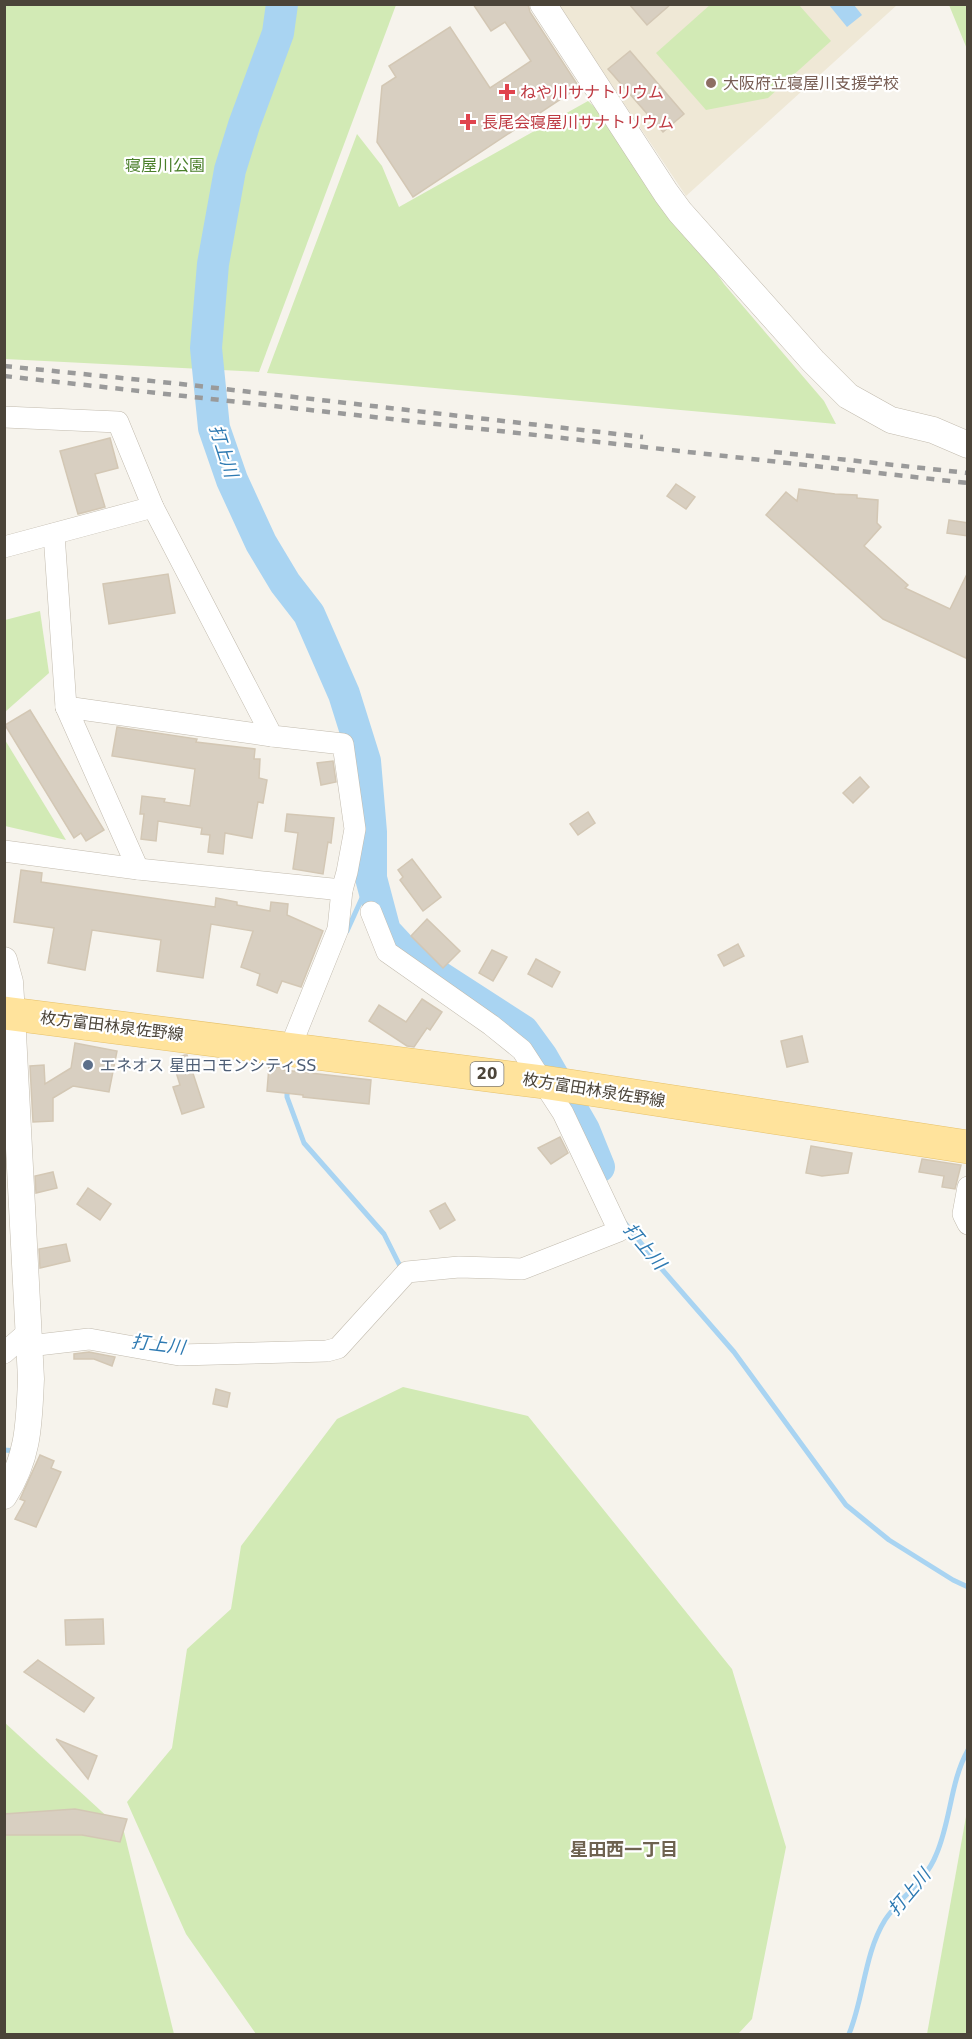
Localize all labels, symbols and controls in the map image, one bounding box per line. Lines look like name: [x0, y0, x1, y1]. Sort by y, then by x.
place label: 大阪府立寝屋川支援学校: [723, 74, 899, 93]
marker: 大阪府立寝屋川支援学校: [704, 76, 718, 90]
marker: ねや川サナトリウム: [498, 83, 516, 101]
place label: ねや川サナトリウム: [520, 83, 664, 102]
marker: 長尾会寝屋川サナトリウム: [459, 113, 477, 131]
place label: 長尾会寝屋川サナトリウム: [482, 113, 674, 132]
park label: 寝屋川公園: [125, 156, 205, 175]
water label: 打上川: [206, 422, 243, 482]
street label: 枚方富田林泉佐野線: [39, 1008, 185, 1044]
place label: エネオス 星田コモンシティSS: [100, 1056, 316, 1075]
marker: エネオス 星田コモンシティSS: [81, 1058, 95, 1072]
road number: 20: [470, 1062, 504, 1086]
street label: 枚方富田林泉佐野線: [521, 1069, 667, 1111]
water label: 打上川: [620, 1219, 672, 1275]
water label: 打上川: [130, 1330, 188, 1358]
district label: 星田西一丁目: [570, 1839, 678, 1860]
water label: 打上川: [884, 1863, 936, 1919]

